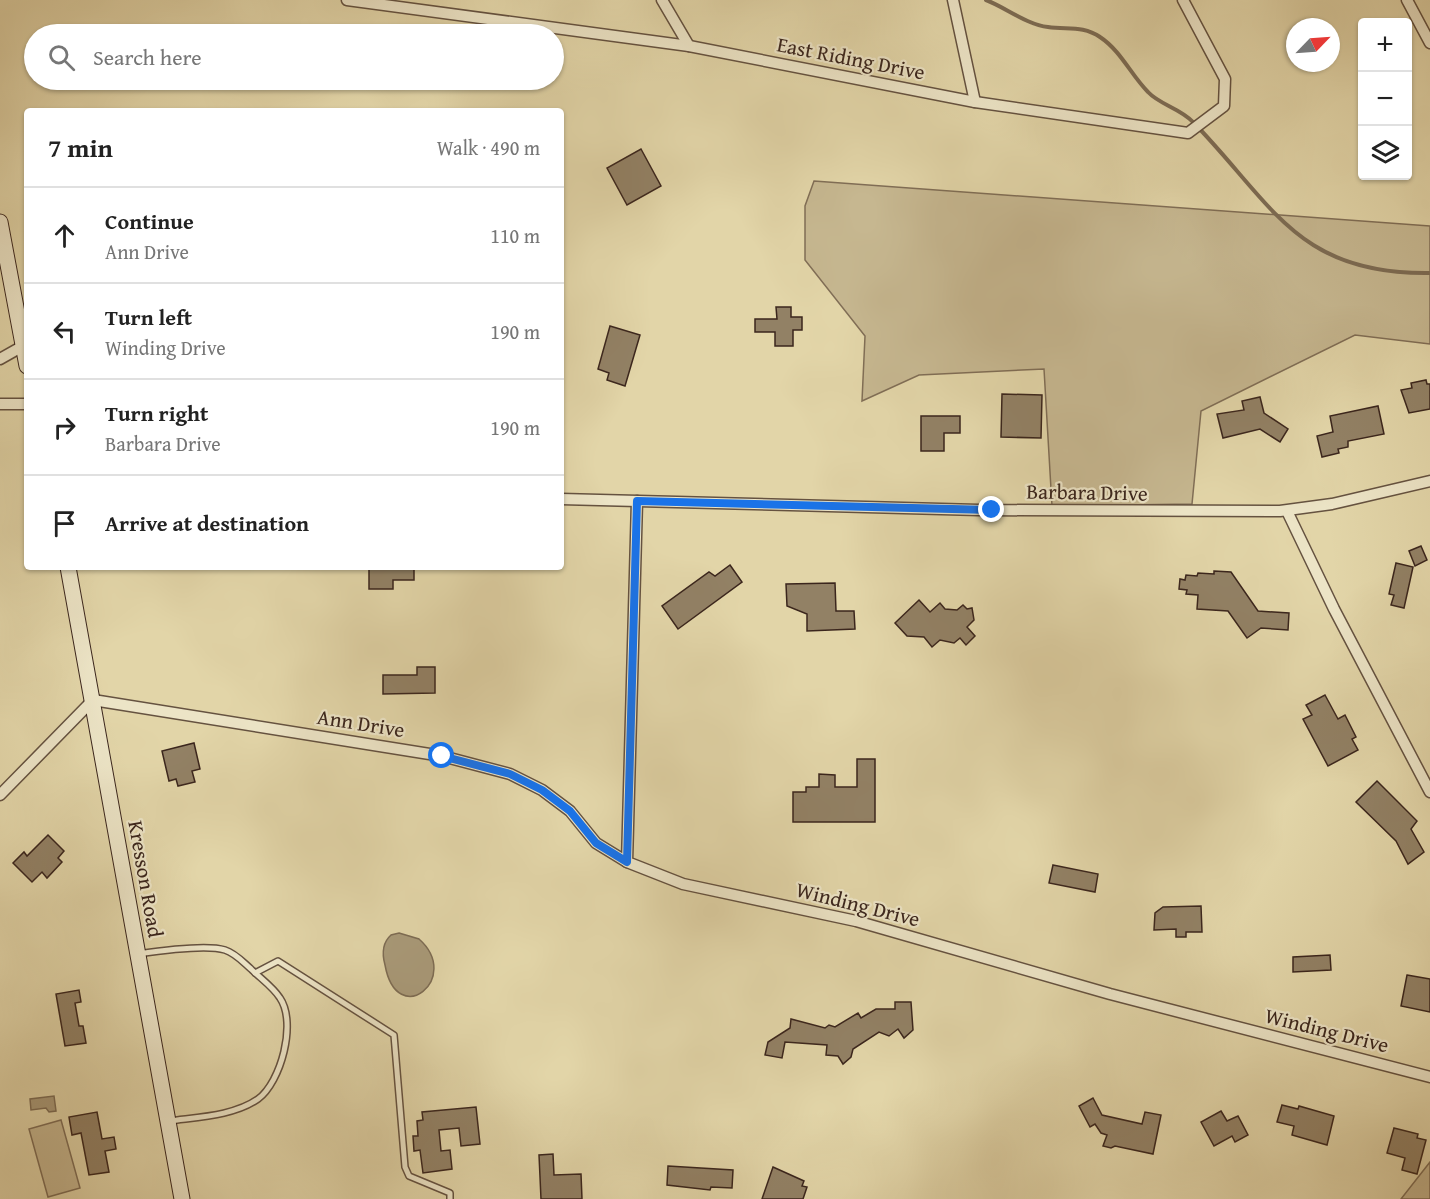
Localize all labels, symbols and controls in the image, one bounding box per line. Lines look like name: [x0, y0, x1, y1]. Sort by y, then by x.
north arrow: [1286, 18, 1340, 72]
map controls: [1358, 18, 1412, 180]
button: +: [1358, 18, 1412, 72]
search box: [24, 24, 564, 90]
street label: East Riding Drive: [774, 28, 928, 88]
icon: search: [45, 41, 78, 74]
text: Search here: [93, 41, 202, 73]
button: −: [1358, 72, 1412, 126]
button: layers: [1358, 126, 1412, 180]
text: 7 min: [48, 128, 113, 167]
text: Walk · 490 m: [437, 133, 540, 162]
text: Continue: [105, 205, 194, 237]
icon: ahead: [48, 219, 81, 252]
text: 110 m: [490, 221, 540, 250]
text: Ann Drive: [105, 237, 189, 266]
text: Turn left: [105, 301, 192, 333]
icon: left: [48, 315, 81, 348]
text: 190 m: [490, 317, 540, 346]
text: Winding Drive: [105, 333, 226, 362]
text: Turn right: [105, 397, 208, 429]
icon: right: [48, 411, 81, 444]
text: 190 m: [490, 413, 540, 442]
text: Barbara Drive: [105, 429, 221, 458]
street label: Barbara Drive: [1026, 475, 1148, 509]
route end: [978, 496, 1004, 522]
icon: arrive: [48, 507, 81, 540]
text: Arrive at destination: [105, 507, 309, 539]
street label: Ann Drive: [315, 701, 407, 745]
route start: [428, 742, 454, 768]
street label: Kresson Road: [120, 818, 172, 941]
street label: Winding Drive: [793, 874, 923, 934]
street label: Winding Drive: [1262, 1000, 1392, 1060]

